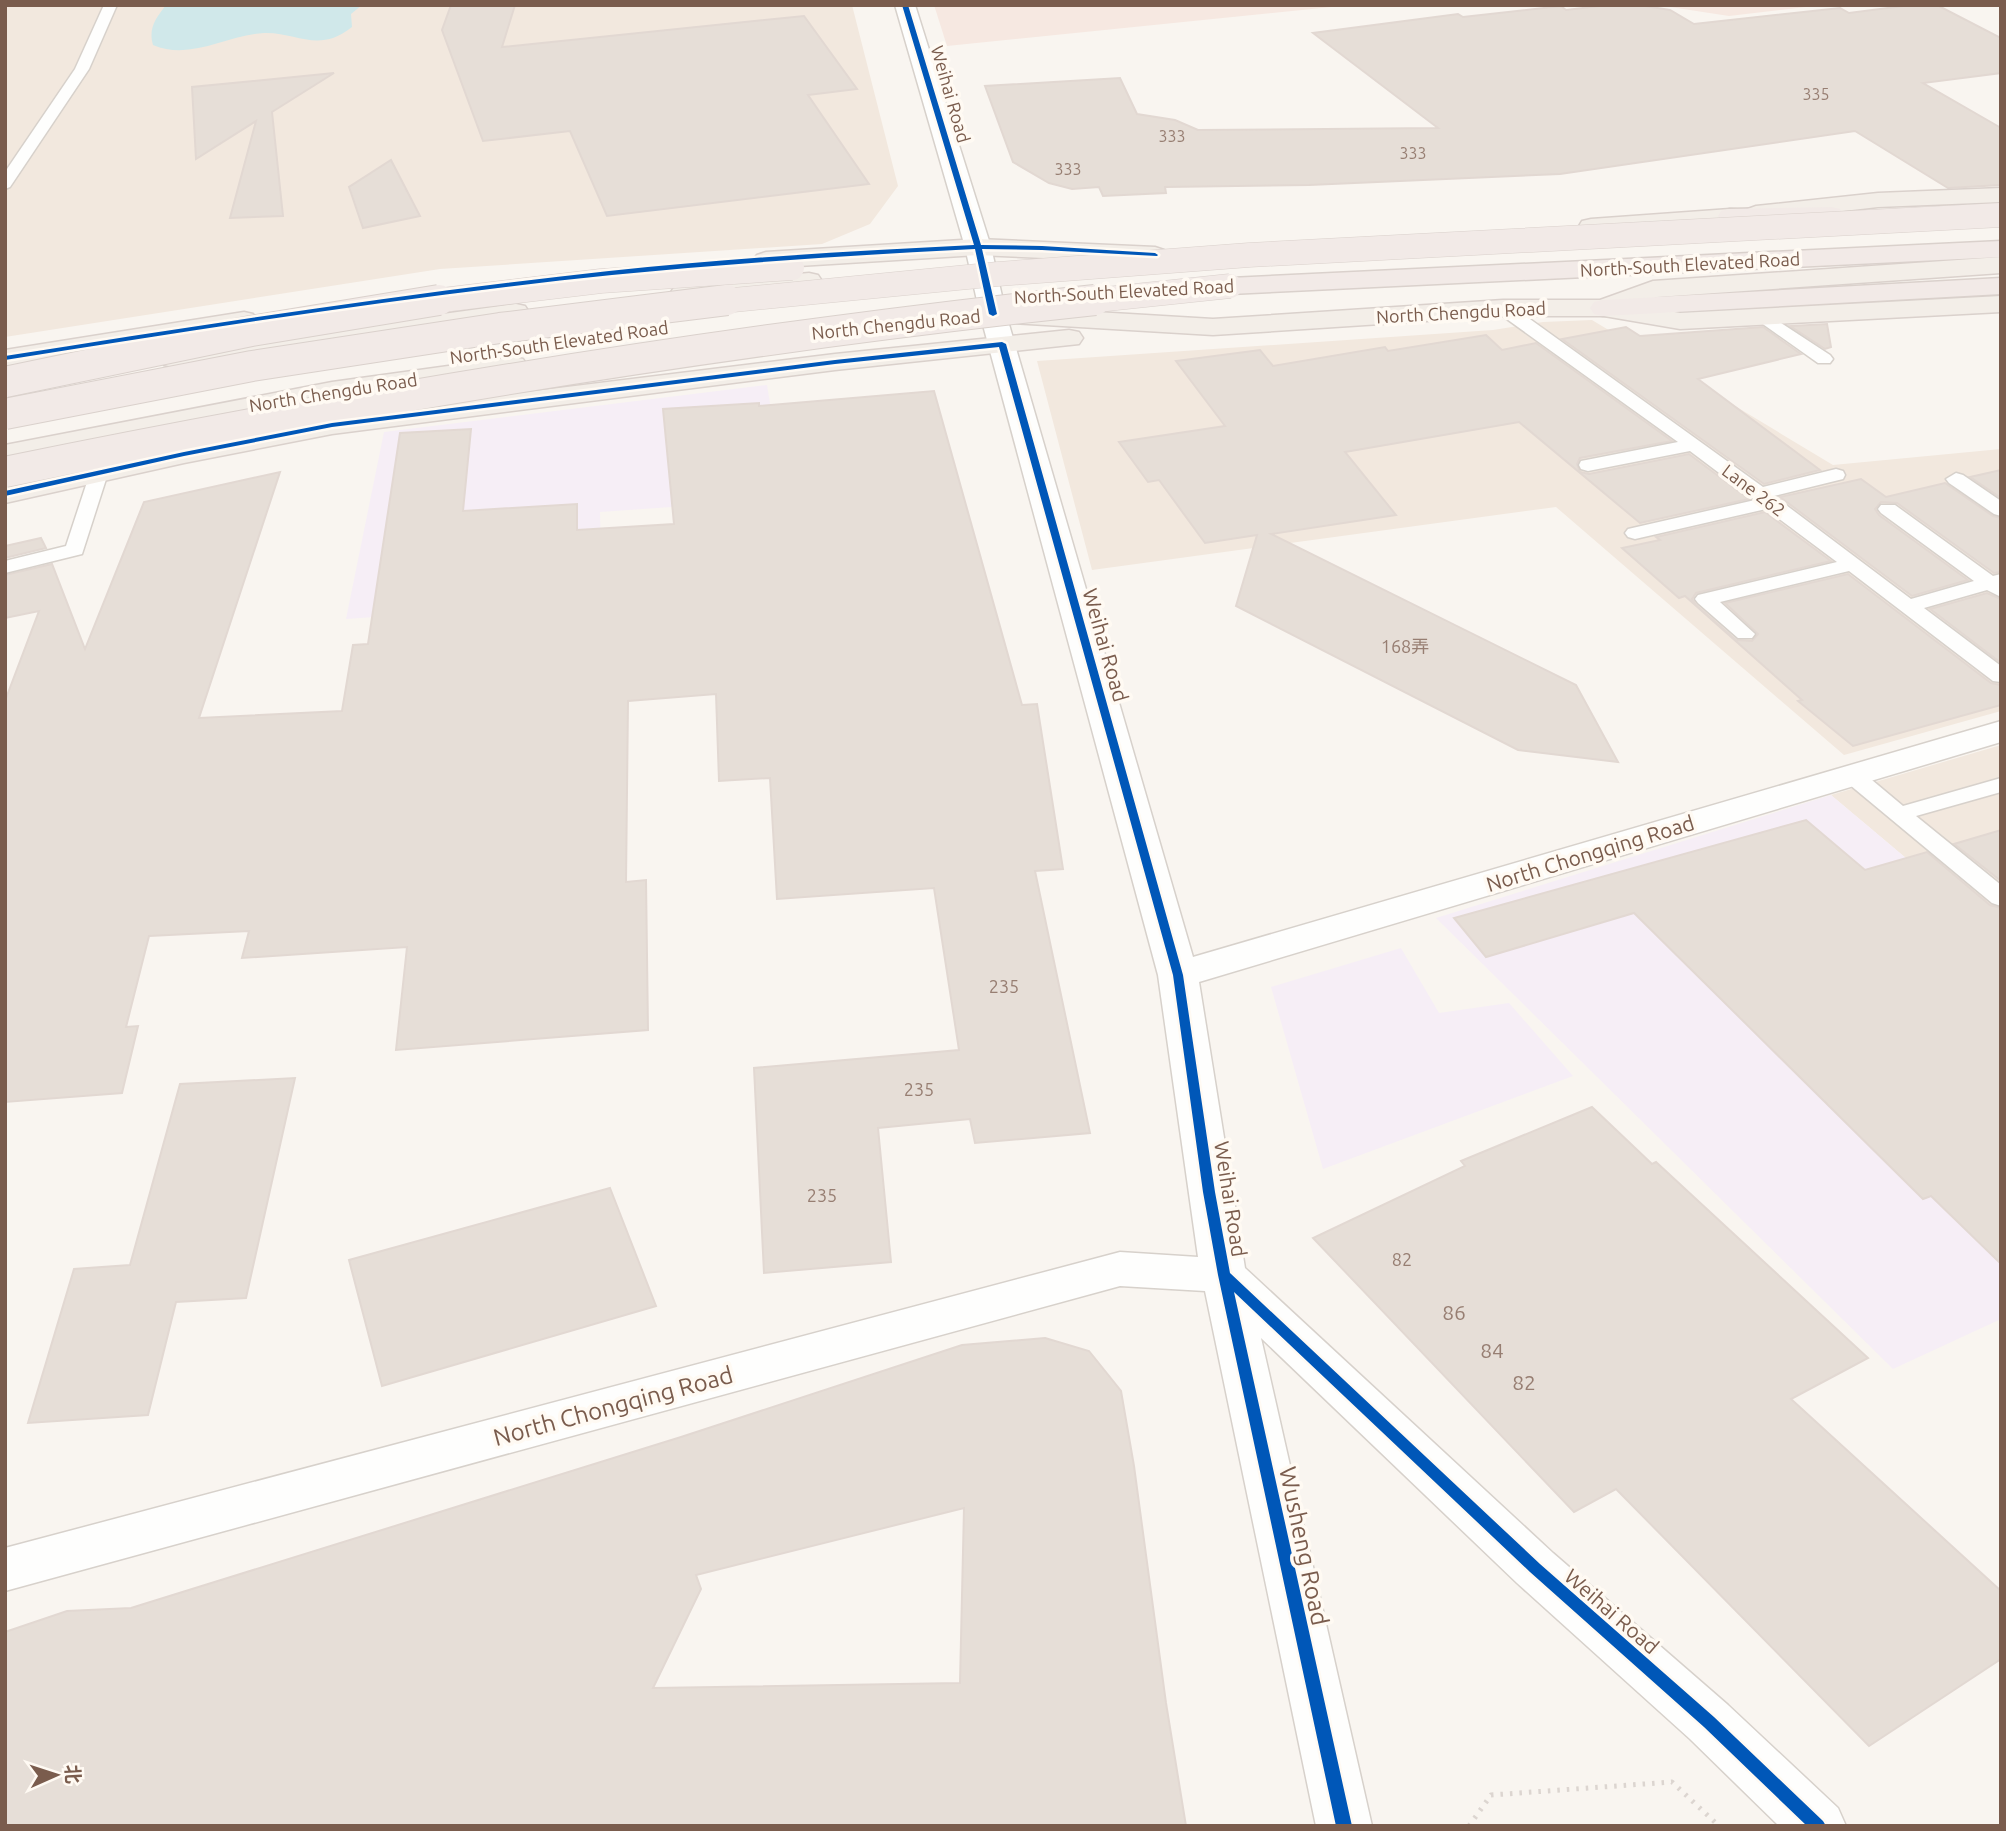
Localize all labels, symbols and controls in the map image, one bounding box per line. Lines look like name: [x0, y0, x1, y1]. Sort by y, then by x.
street label: Weihai Road: [928, 43, 974, 145]
house number: 335: [1802, 85, 1830, 103]
house number: 333: [1158, 127, 1186, 145]
house number: 333: [1399, 144, 1427, 162]
house number: 333: [1054, 160, 1082, 178]
street label: North-South Elevated Road: [1579, 248, 1801, 280]
street label: North-South Elevated Road: [1013, 275, 1235, 307]
street label: North Chengdu Road: [1376, 298, 1546, 326]
street label: North Chengdu Road: [810, 305, 982, 343]
street label: North-South Elevated Road: [449, 317, 669, 367]
street label: North Chengdu Road: [247, 369, 419, 415]
street label: Lane 262: [1719, 460, 1789, 520]
street label: Weihai Road: [1078, 585, 1134, 705]
house number: 168弄: [1381, 636, 1429, 656]
street label: North Chongqing Road: [1483, 810, 1697, 896]
house number: 235: [989, 976, 1019, 996]
house number: 235: [904, 1079, 934, 1099]
street label: Weihai Road: [1210, 1139, 1252, 1259]
house number: 235: [807, 1185, 837, 1205]
house number: 82: [1392, 1249, 1412, 1269]
house number: 86: [1442, 1300, 1466, 1324]
house number: 84: [1480, 1338, 1504, 1362]
street label: North Chongqing Road: [490, 1361, 736, 1451]
house number: 82: [1512, 1370, 1536, 1394]
street label: Wusheng Road: [1274, 1464, 1334, 1628]
street label: Weihai Road: [1560, 1564, 1664, 1658]
north arrow: [21, 1740, 91, 1810]
text: 北: [61, 1764, 84, 1784]

